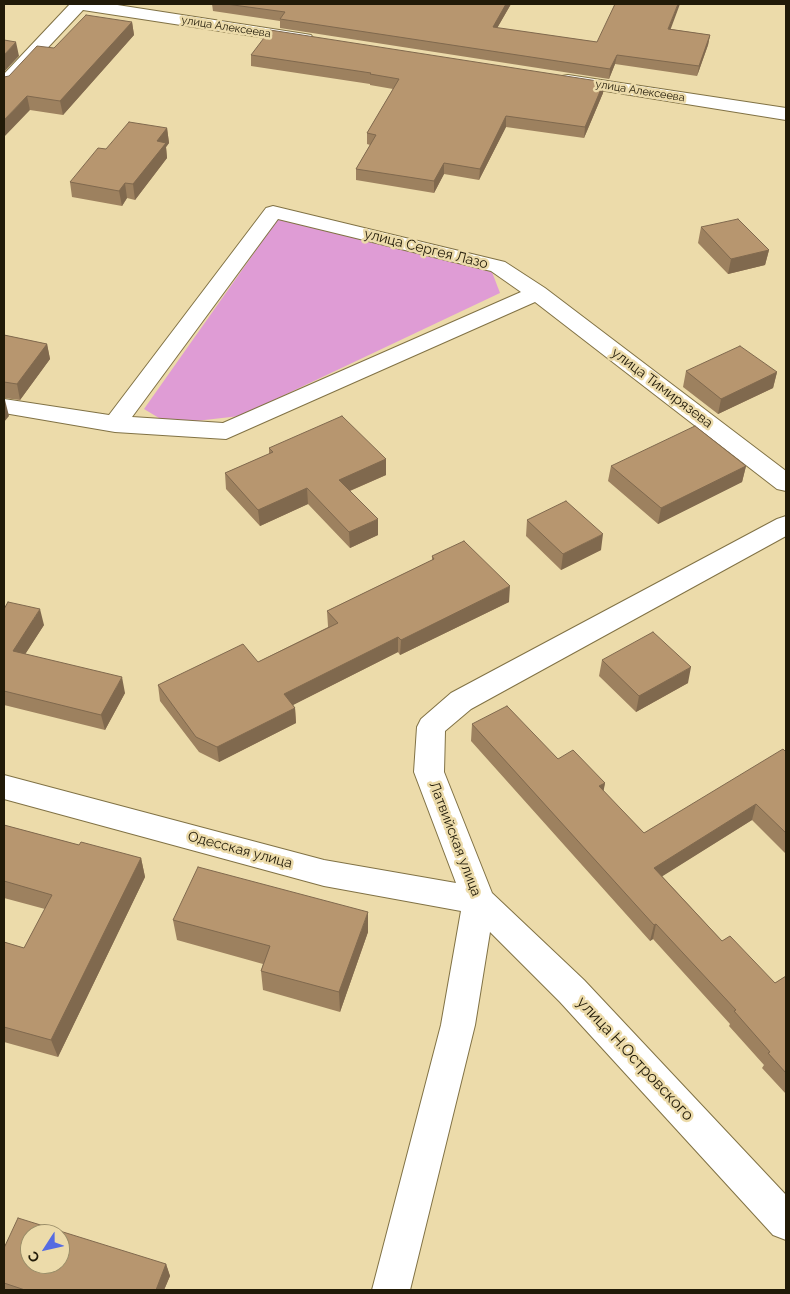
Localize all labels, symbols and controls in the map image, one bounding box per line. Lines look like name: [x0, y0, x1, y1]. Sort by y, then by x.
street label: улица Алексеева: [180, 13, 272, 41]
street label: улица Алексеева: [594, 77, 686, 105]
street label: улица Сергея Лазо: [362, 225, 490, 273]
street label: улица Тимирязева: [608, 344, 716, 432]
street label: Латвийская улица: [425, 779, 485, 899]
street label: Одесская улица: [186, 828, 294, 872]
street label: улица Н.Островского: [573, 993, 697, 1125]
north arrow: [20, 1224, 70, 1274]
text: С: [24, 1249, 43, 1266]

